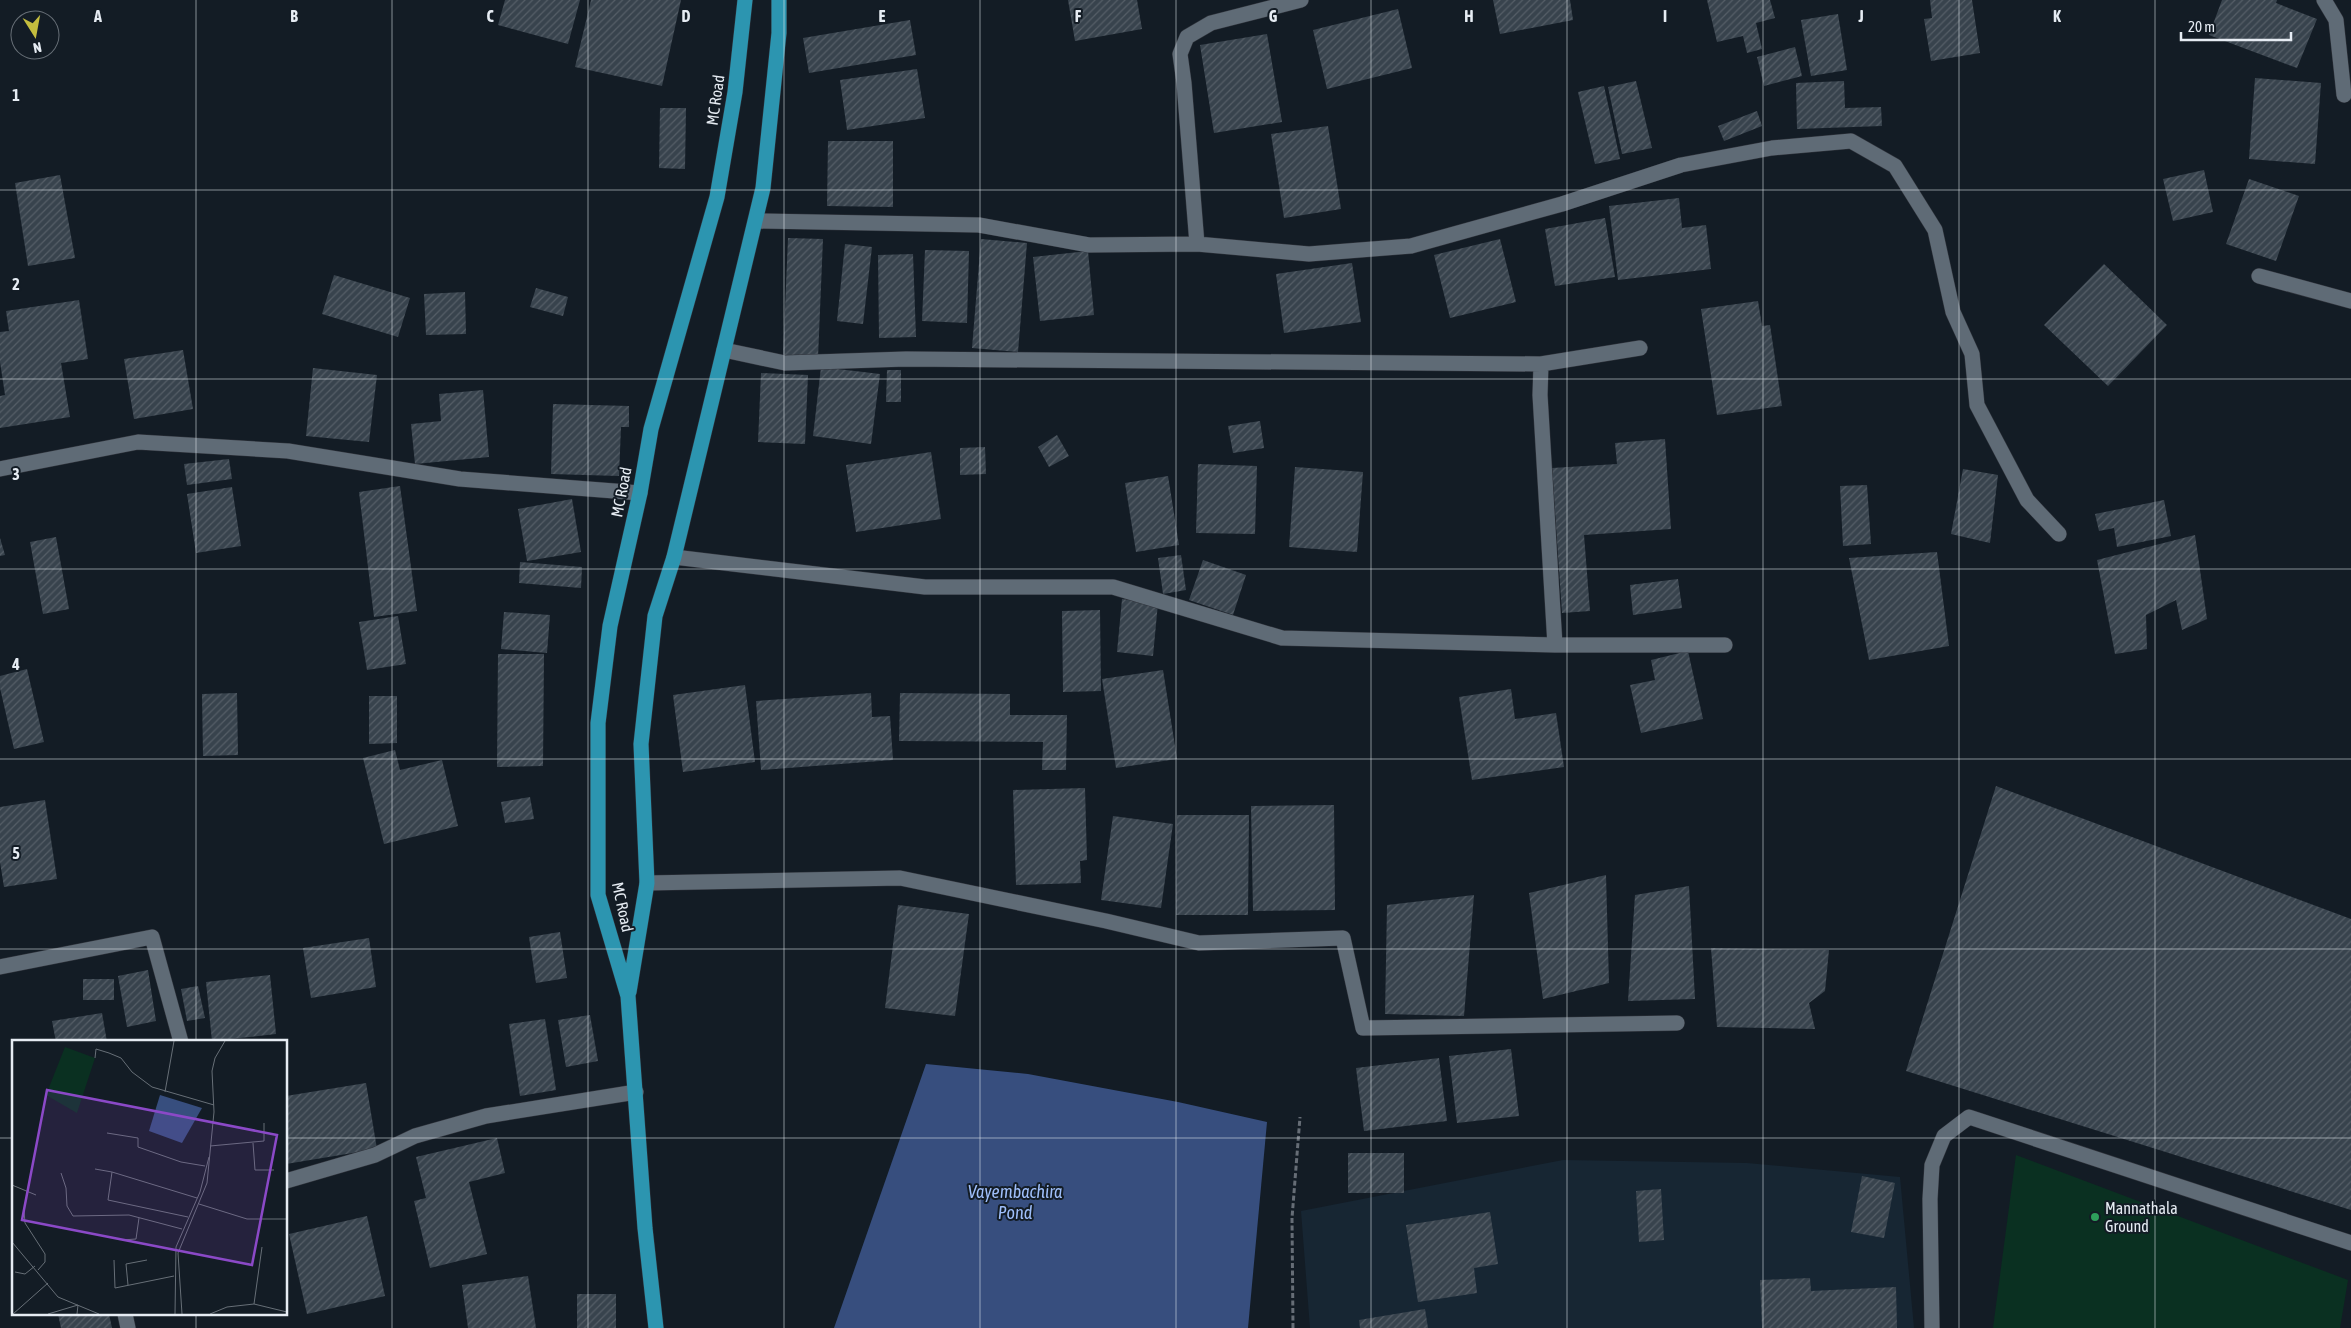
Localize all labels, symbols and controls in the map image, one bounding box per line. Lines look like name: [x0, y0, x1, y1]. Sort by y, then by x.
text: A: [93, 7, 102, 25]
text: B: [290, 7, 298, 25]
text: C: [486, 7, 494, 25]
text: D: [682, 7, 691, 25]
text: E: [879, 7, 886, 25]
text: F: [1075, 7, 1082, 25]
text: G: [1269, 7, 1278, 25]
text: H: [1464, 7, 1474, 25]
text: I: [1663, 7, 1667, 25]
text: J: [1857, 7, 1864, 25]
text: K: [2053, 7, 2061, 25]
north arrow: [10, 10, 60, 60]
scale bar: [2181, 10, 2291, 42]
text: 20 m: [2188, 18, 2215, 35]
text: N: [32, 39, 43, 56]
street label: MC Road: [703, 74, 727, 126]
text: 1: [12, 86, 20, 104]
text: 2: [12, 275, 20, 293]
text: 3: [12, 465, 20, 483]
street label: MC Road: [607, 465, 635, 519]
text: 4: [11, 655, 20, 673]
text: 5: [12, 844, 20, 862]
street label: MC Road: [609, 880, 637, 934]
inset map: [12, 1040, 288, 1316]
water label: Vayembachira Pond: [968, 1181, 1063, 1223]
place label: Mannathala Ground: [2105, 1199, 2178, 1235]
marker: Mannathala Ground: [2089, 1211, 2101, 1223]

